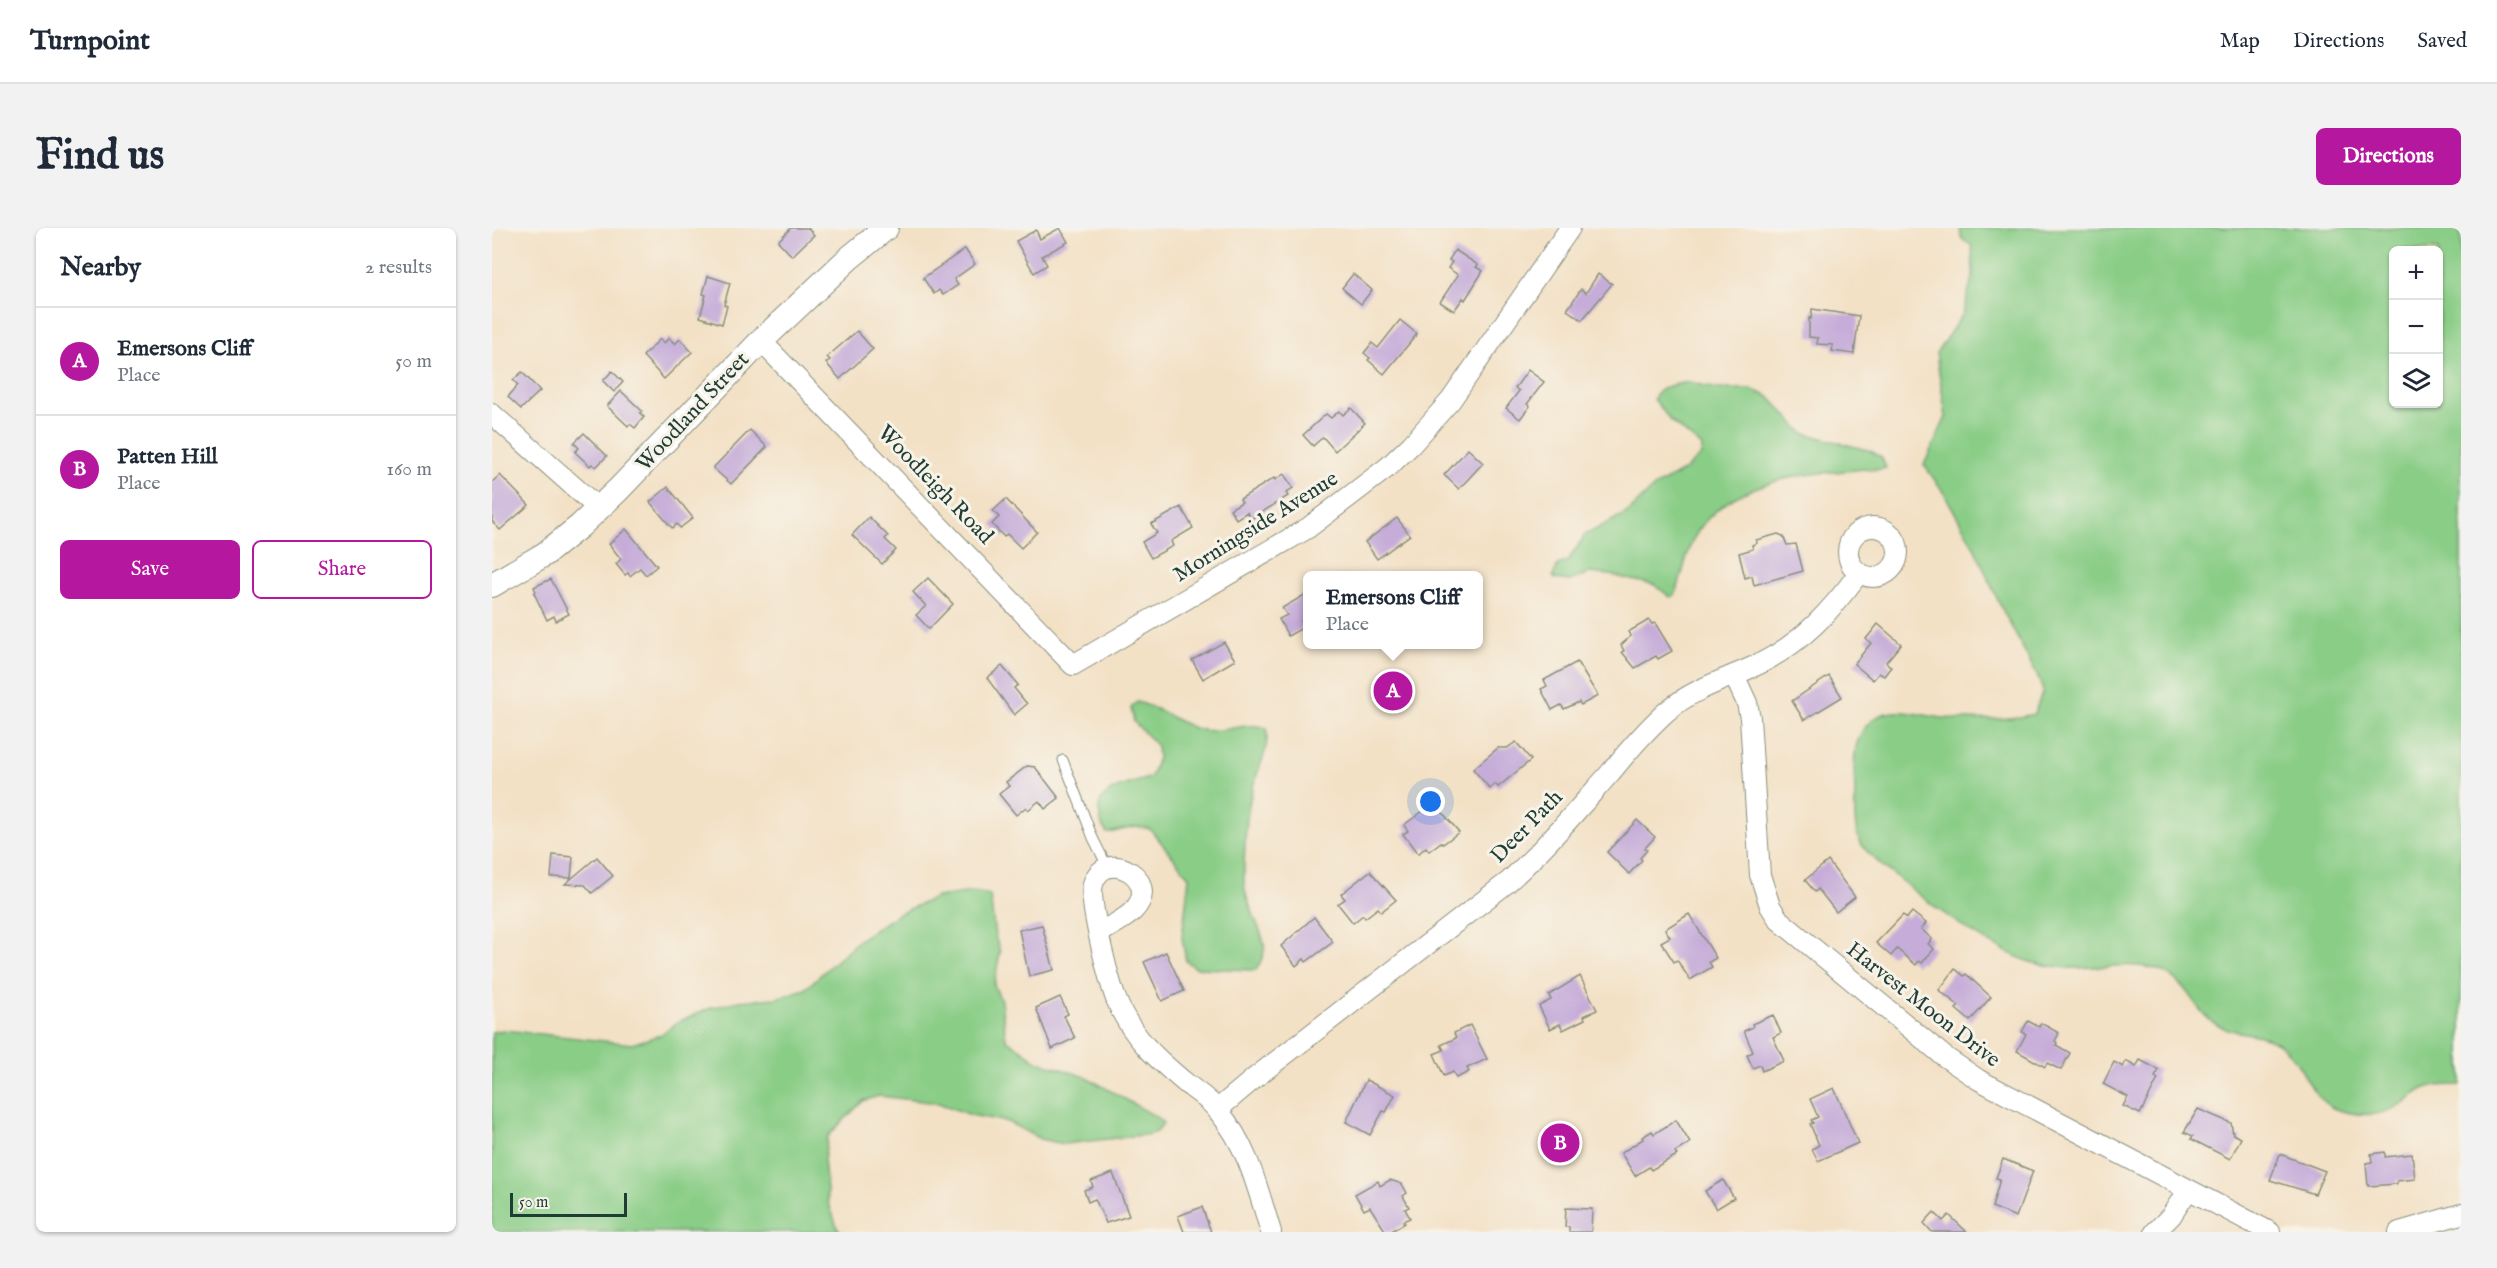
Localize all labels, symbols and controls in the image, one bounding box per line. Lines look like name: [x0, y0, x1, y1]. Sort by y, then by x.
text: Turnpoint: [30, 24, 150, 59]
text: Map: [2220, 28, 2260, 55]
text: Directions: [2293, 28, 2384, 55]
text: Saved: [2417, 28, 2467, 55]
button: Directions: [2316, 128, 2461, 185]
text: Find us: [36, 130, 164, 183]
map controls: [2389, 246, 2443, 408]
button: +: [2389, 246, 2443, 300]
text: Nearby: [60, 251, 141, 284]
text: 2 results: [365, 255, 432, 280]
button: −: [2389, 300, 2443, 354]
text: Emersons Cliff: [117, 335, 252, 363]
street label: Woodland Street: [630, 346, 756, 478]
text: A: [73, 349, 86, 374]
text: 50 m: [395, 349, 432, 374]
button: layers: [2389, 354, 2443, 408]
text: Place: [117, 363, 160, 388]
street label: Woodleigh Road: [871, 419, 999, 551]
text: Patten Hill: [117, 443, 218, 471]
text: B: [73, 457, 86, 482]
text: 160 m: [386, 457, 432, 482]
street label: Morningside Avenue: [1168, 465, 1344, 589]
text: Place: [117, 471, 160, 496]
button: Save: [60, 540, 240, 599]
button: Share: [252, 540, 432, 599]
popup: [1303, 571, 1483, 649]
text: Emersons Cliff: [1326, 584, 1460, 612]
text: Place: [1326, 612, 1369, 637]
pin: A: [1374, 668, 1412, 714]
street label: Deer Path: [1485, 784, 1569, 870]
your location: [1416, 787, 1445, 816]
street label: Harvest Moon Drive: [1840, 936, 2006, 1074]
pin: B: [1540, 1120, 1580, 1166]
scale bar: [510, 1190, 627, 1218]
text: 50 m: [519, 1193, 548, 1213]

